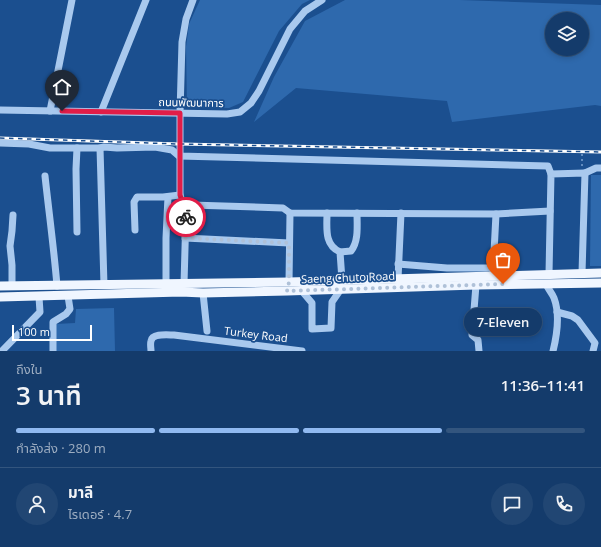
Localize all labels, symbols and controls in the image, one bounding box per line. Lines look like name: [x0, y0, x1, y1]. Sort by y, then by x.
map controls: [545, 12, 589, 56]
button: layers: [545, 12, 589, 56]
pin: [45, 70, 79, 111]
icon: home: [51, 76, 73, 98]
street label: ถนนพัฒนาการ: [158, 94, 224, 110]
courier: [166, 197, 206, 237]
icon: bike: [175, 206, 197, 228]
pin: [486, 243, 520, 284]
icon: bag: [492, 249, 514, 271]
street label: Saeng Chuto Road: [301, 268, 395, 286]
callout: 7-Eleven: [464, 308, 542, 336]
text: 7-Eleven: [477, 313, 529, 331]
scale bar: [12, 323, 92, 342]
street label: Turkey Road: [223, 323, 289, 345]
text: 100 m: [18, 324, 50, 339]
text: ถึงใน: [16, 360, 42, 378]
text: 11:36–11:41: [501, 375, 585, 395]
text: 3 นาที: [16, 377, 82, 413]
text: กำลังส่ง · 280 m: [16, 439, 106, 457]
text: มาลี: [68, 482, 93, 502]
button: person: [16, 483, 58, 525]
button: chat: [491, 483, 533, 525]
button: phone: [543, 483, 585, 525]
text: ไรเดอร์ · 4.7: [68, 505, 132, 523]

